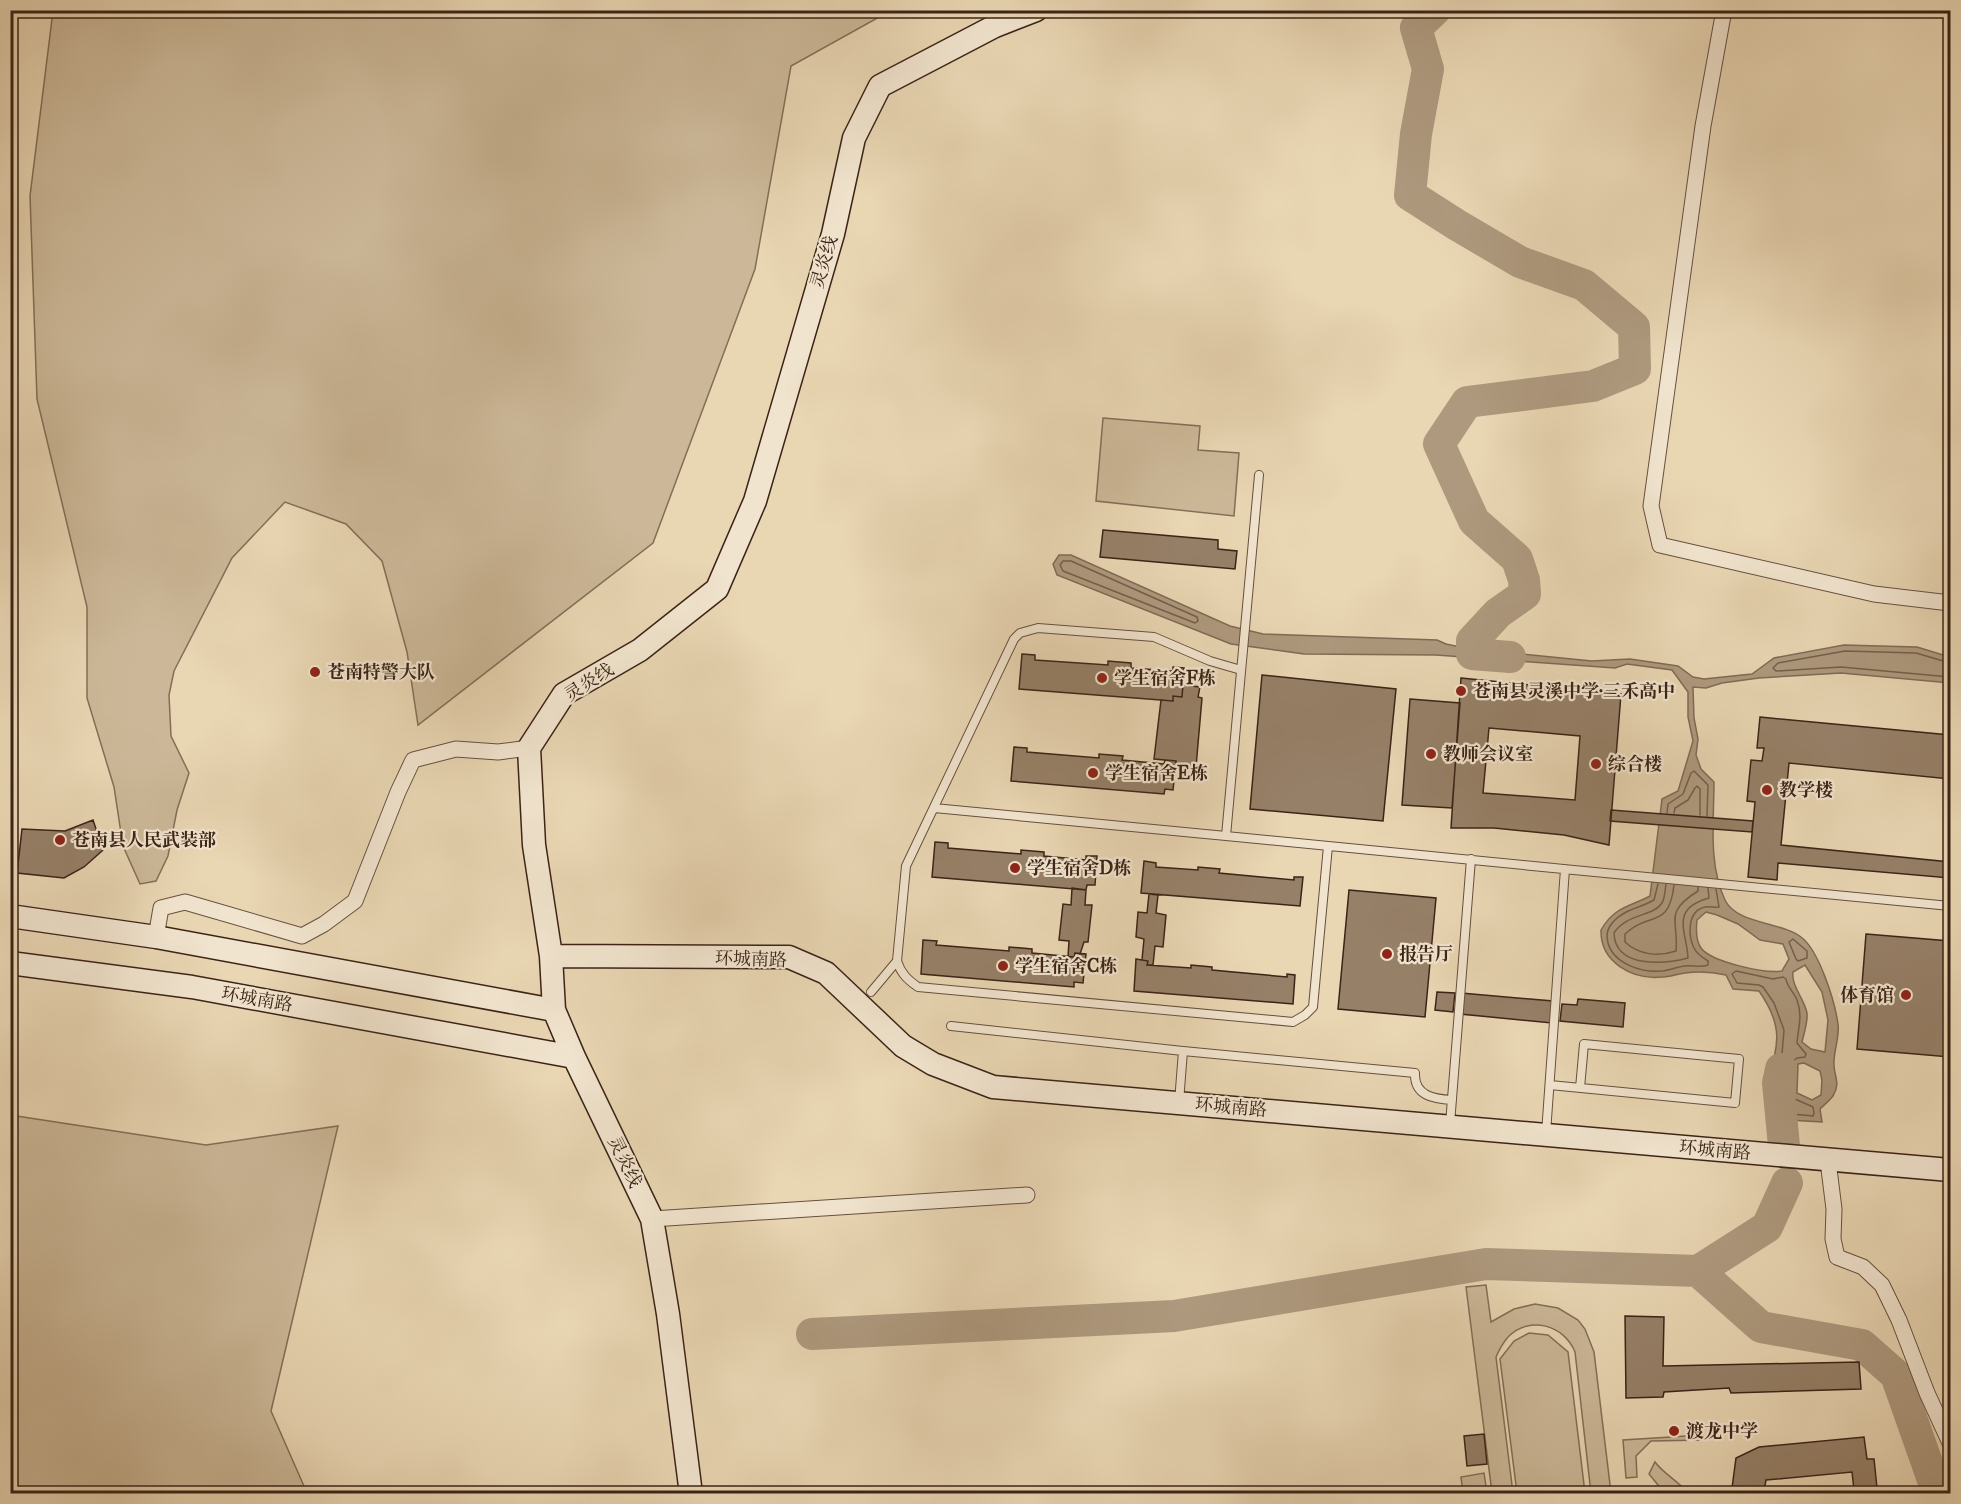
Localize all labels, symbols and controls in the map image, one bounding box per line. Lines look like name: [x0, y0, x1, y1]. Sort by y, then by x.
street label: 灵炎线: [806, 233, 842, 291]
street label: 灵炎线: [560, 658, 618, 706]
place label: 苍南特警大队: [327, 661, 435, 683]
marker: 苍南特警大队: [308, 665, 322, 679]
place label: 学生宿舍F栋: [1114, 667, 1216, 689]
marker: 学生宿舍F栋: [1095, 671, 1109, 685]
place label: 苍南县灵溪中学·三禾高中: [1473, 680, 1675, 702]
marker: 苍南县灵溪中学·三禾高中: [1454, 684, 1468, 698]
place label: 教师会议室: [1443, 743, 1533, 765]
marker: 教师会议室: [1424, 747, 1438, 761]
place label: 综合楼: [1608, 753, 1662, 775]
marker: 综合楼: [1589, 757, 1603, 771]
place label: 学生宿舍E栋: [1105, 762, 1208, 784]
marker: 学生宿舍E栋: [1086, 766, 1100, 780]
place label: 教学楼: [1779, 779, 1833, 801]
marker: 教学楼: [1760, 783, 1774, 797]
place label: 苍南县人民武装部: [72, 829, 216, 851]
marker: 苍南县人民武装部: [53, 833, 67, 847]
place label: 学生宿舍D栋: [1027, 857, 1131, 879]
marker: 学生宿舍D栋: [1008, 861, 1022, 875]
place label: 报告厅: [1399, 943, 1453, 965]
street label: 环城南路: [715, 947, 787, 971]
marker: 报告厅: [1380, 947, 1394, 961]
place label: 学生宿舍C栋: [1015, 955, 1117, 977]
marker: 学生宿舍C栋: [996, 959, 1010, 973]
street label: 环城南路: [220, 982, 294, 1016]
place label: 体育馆: [1840, 984, 1894, 1006]
marker: 体育馆: [1899, 988, 1913, 1002]
street label: 环城南路: [1194, 1093, 1268, 1121]
street label: 灵炎线: [603, 1133, 647, 1191]
street label: 环城南路: [1678, 1136, 1752, 1164]
place label: 渡龙中学: [1686, 1420, 1758, 1442]
marker: 渡龙中学: [1667, 1424, 1681, 1438]

